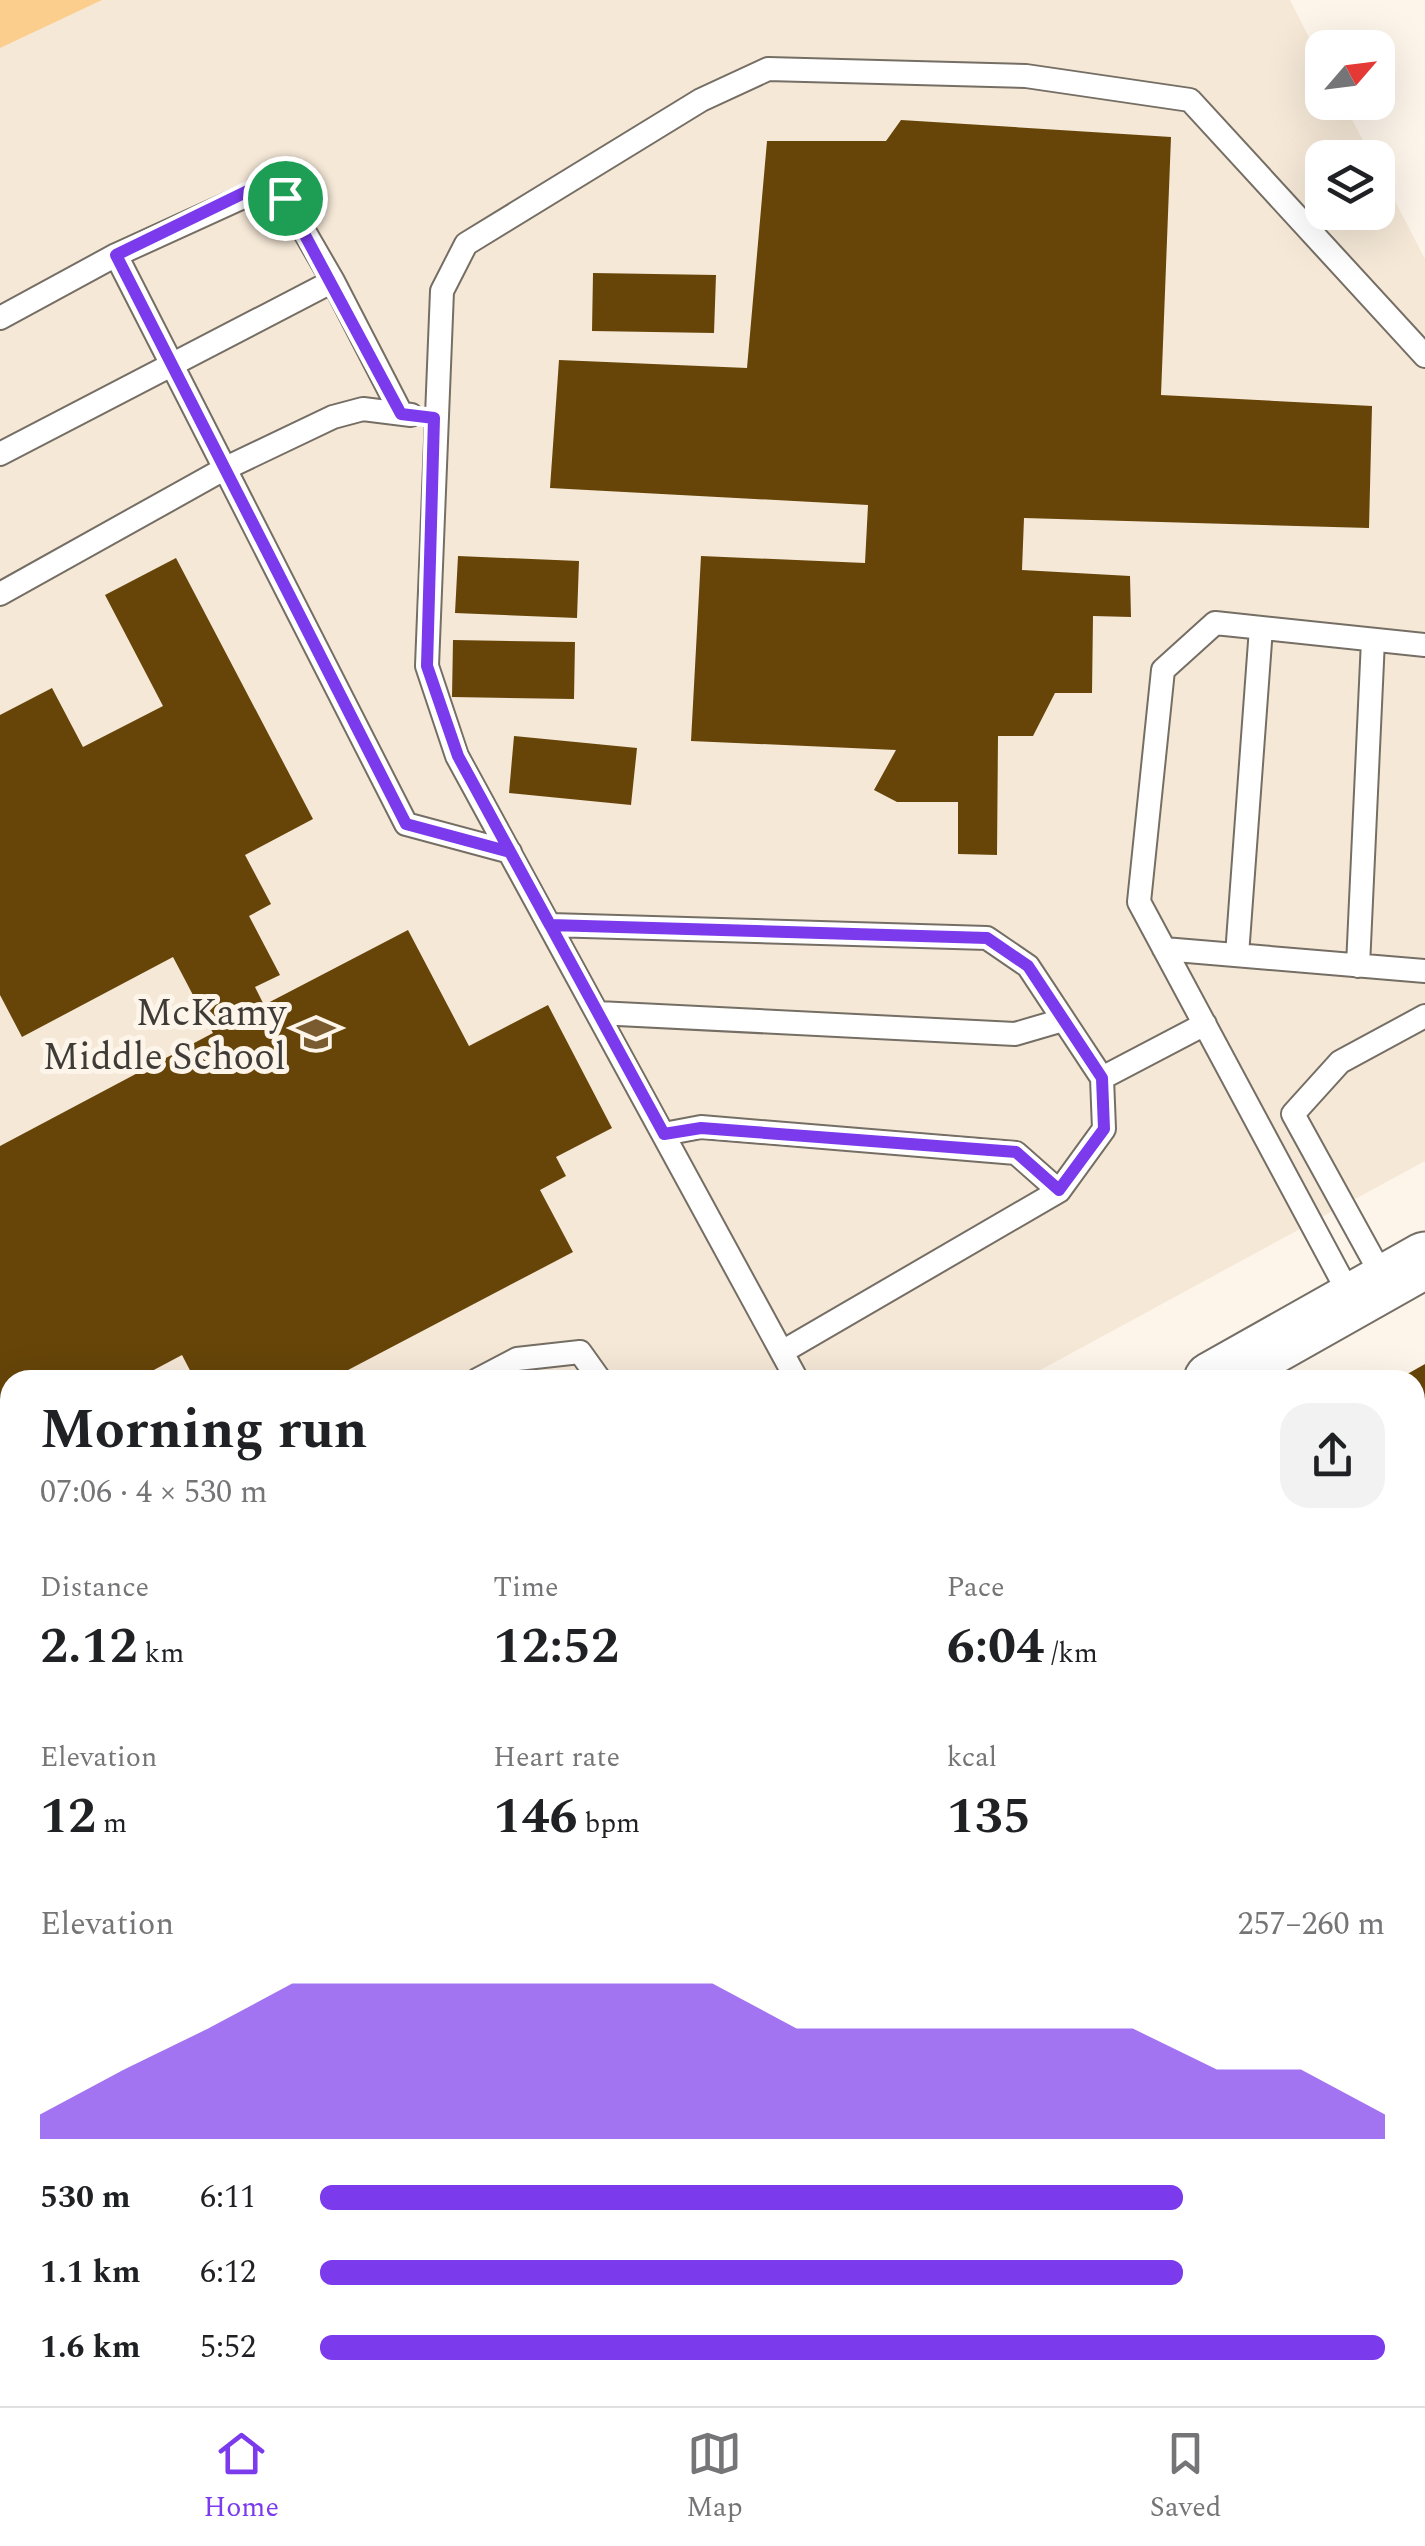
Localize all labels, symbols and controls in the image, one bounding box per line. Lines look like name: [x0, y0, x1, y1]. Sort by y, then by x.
north arrow: [1305, 30, 1395, 120]
map controls: [1305, 30, 1395, 230]
button: layers: [1305, 140, 1395, 230]
pin: [243, 156, 328, 241]
icon: arrive: [258, 171, 313, 226]
place label: McKamy Middle School: [42, 985, 288, 1087]
school or university icon: McKamy Middle School: [295, 1013, 337, 1055]
text: Morning run: [40, 1389, 368, 1472]
button: share: [1280, 1403, 1385, 1508]
text: 07:06 · 4 × 530 m: [40, 1468, 268, 1517]
text: Distance: [40, 1566, 149, 1609]
text: Time: [493, 1566, 559, 1609]
text: Pace: [947, 1566, 1005, 1609]
text: 2.12: [40, 1609, 138, 1685]
text: 12:52: [493, 1609, 619, 1685]
text: 6:04: [947, 1609, 1044, 1685]
text: km: [138, 1632, 184, 1675]
text: /km: [1044, 1632, 1098, 1675]
text: Elevation: [40, 1736, 157, 1779]
text: Heart rate: [493, 1736, 620, 1779]
text: kcal: [947, 1736, 997, 1779]
text: 12: [40, 1779, 96, 1855]
text: 146: [493, 1779, 577, 1855]
text: 135: [947, 1779, 1031, 1855]
text: m: [96, 1802, 127, 1845]
text: bpm: [577, 1802, 640, 1845]
text: Elevation: [40, 1900, 174, 1949]
text: 257–260 m: [1237, 1900, 1385, 1949]
text: 530 m: [40, 2173, 131, 2222]
text: 6:11: [200, 2173, 256, 2222]
text: 1.1 km: [40, 2248, 141, 2297]
text: 6:12: [200, 2248, 256, 2297]
text: 1.6 km: [40, 2323, 141, 2372]
text: 5:52: [200, 2323, 256, 2372]
tab: Home: [204, 2426, 279, 2529]
tab: Map: [686, 2426, 743, 2529]
tab: Saved: [1150, 2426, 1221, 2529]

